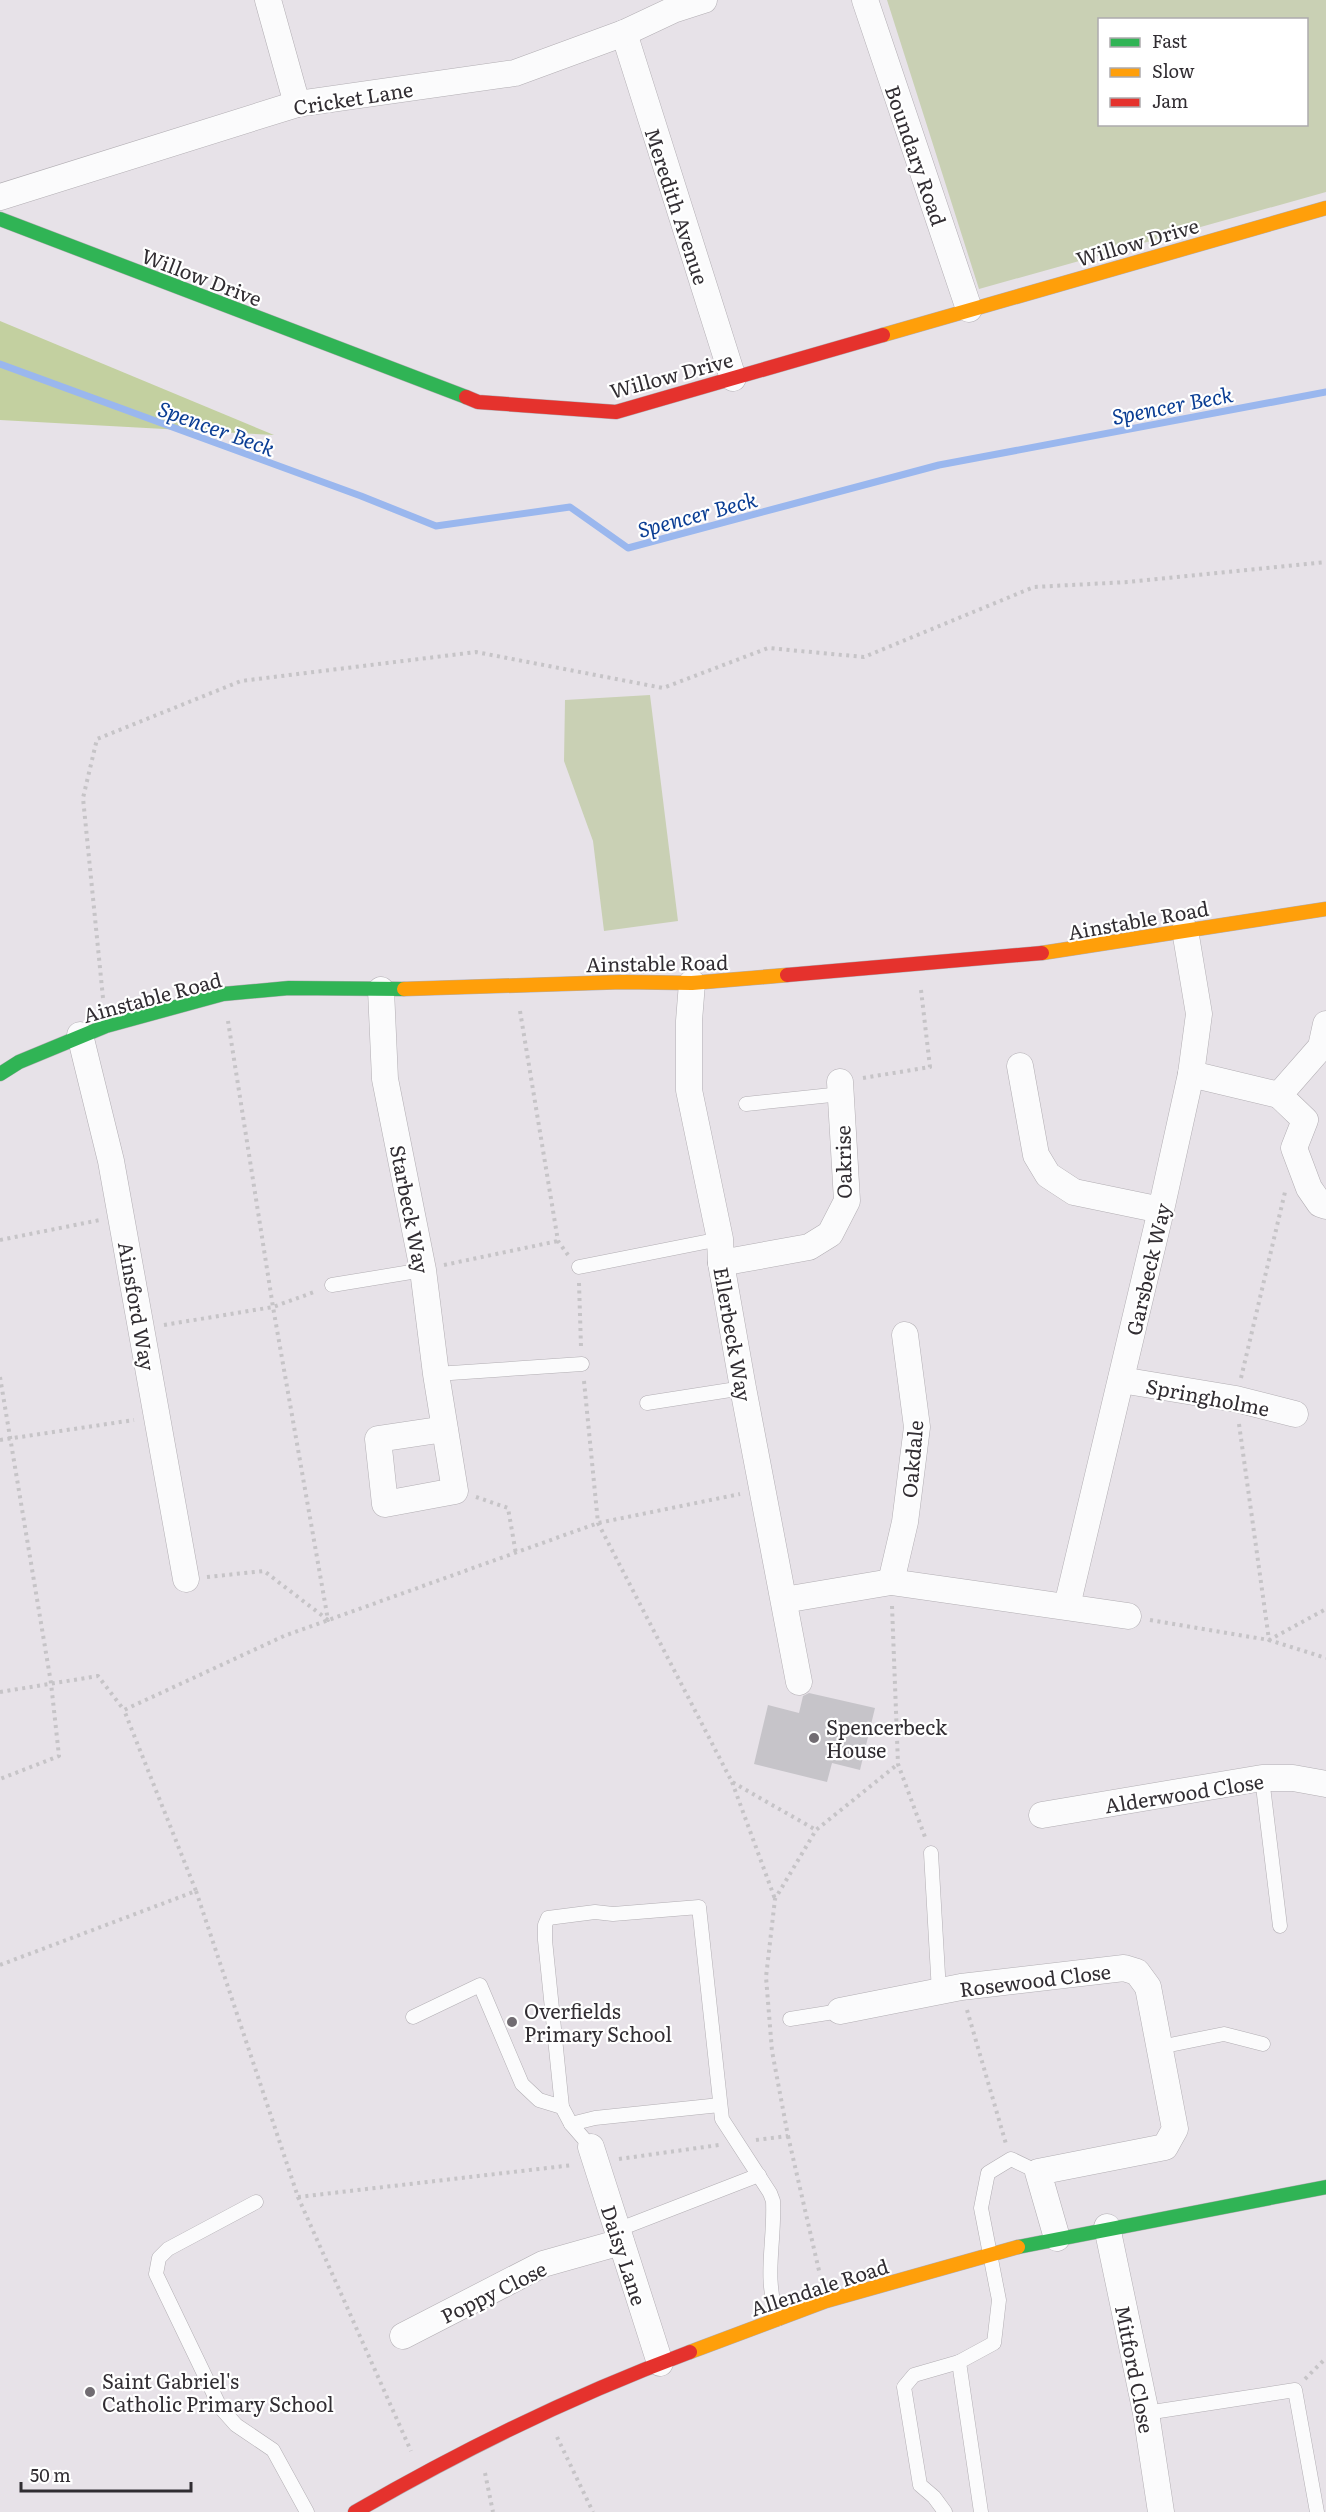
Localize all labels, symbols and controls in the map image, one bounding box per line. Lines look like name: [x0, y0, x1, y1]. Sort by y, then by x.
legend: [1098, 18, 1308, 126]
text: Fast: [1152, 27, 1188, 54]
text: Slow: [1152, 57, 1195, 84]
street label: Cricket Lane: [291, 73, 415, 121]
street label: Boundary Road: [879, 81, 955, 229]
text: Jam: [1152, 87, 1188, 114]
street label: Meredith Avenue: [638, 124, 718, 288]
street label: Willow Drive: [1072, 209, 1202, 273]
street label: Willow Drive: [138, 239, 266, 313]
street label: Willow Drive: [606, 343, 736, 405]
water label: Spencer Beck: [1109, 377, 1236, 431]
water label: Spencer Beck: [154, 391, 280, 463]
water label: Spencer Beck: [634, 482, 761, 544]
street label: Ainstable Road: [1065, 892, 1211, 946]
street label: Ainstable Road: [585, 946, 729, 978]
street label: Ainstable Road: [79, 963, 225, 1029]
street label: Oakrise: [826, 1125, 858, 1199]
street label: Starbeck Way: [384, 1142, 438, 1276]
street label: Garsbeck Way: [1117, 1199, 1177, 1338]
street label: Ainsford Way: [112, 1239, 164, 1373]
street label: Ellerbeck Way: [707, 1264, 761, 1404]
street label: Springholme: [1144, 1369, 1272, 1423]
street label: Oakdale: [893, 1419, 929, 1499]
place label: Spencerbeck House: [826, 1711, 948, 1764]
marker: Spencerbeck House: [807, 1731, 821, 1745]
street label: Alderwood Close: [1102, 1765, 1266, 1819]
street label: Rosewood Close: [958, 1955, 1112, 2003]
place label: Overfields Primary School: [524, 1995, 672, 2048]
marker: Overfields Primary School: [505, 2015, 519, 2029]
street label: Daisy Lane: [595, 2201, 655, 2309]
street label: Allendale Road: [746, 2250, 892, 2322]
street label: Poppy Close: [435, 2252, 551, 2330]
street label: Mitford Close: [1109, 2302, 1163, 2436]
place label: Saint Gabriel's Catholic Primary School: [102, 2365, 334, 2418]
marker: Saint Gabriel's Catholic Primary School: [83, 2385, 97, 2399]
scale bar: [21, 2455, 190, 2493]
text: 50 m: [30, 2461, 71, 2488]

